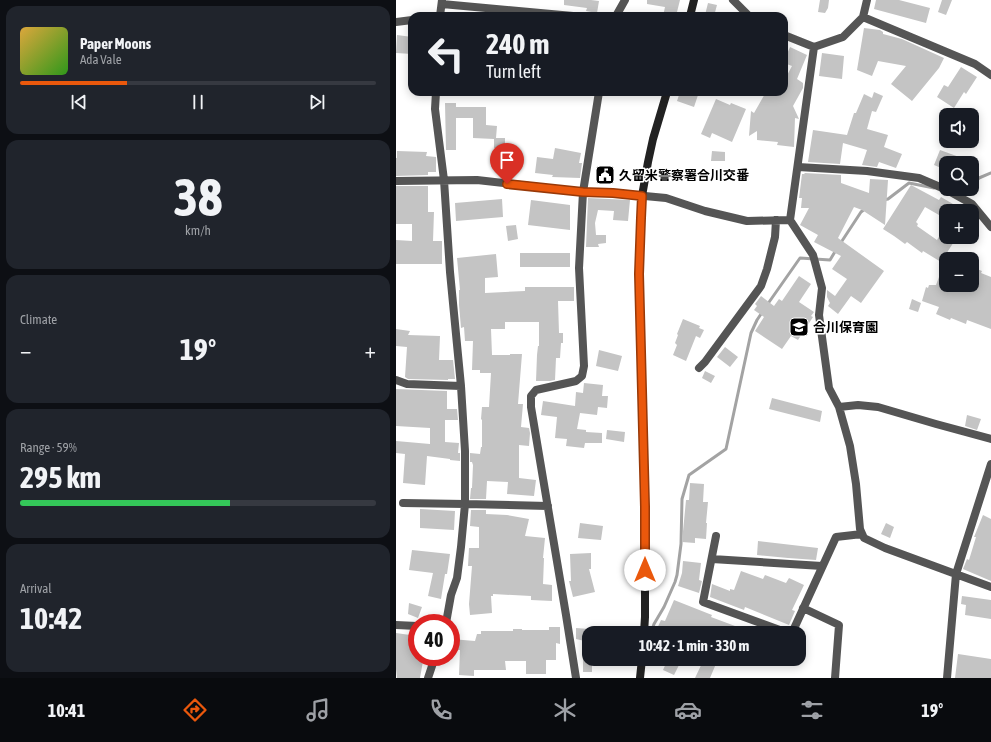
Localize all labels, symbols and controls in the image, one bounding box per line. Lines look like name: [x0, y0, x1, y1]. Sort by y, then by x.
icon: left: [420, 28, 472, 80]
text: 240 m: [486, 28, 549, 60]
text: Paper Moons: [80, 35, 151, 52]
text: Ada Vale: [80, 52, 122, 67]
text: Turn left: [486, 61, 541, 82]
icon: previous: [68, 91, 90, 113]
icon: pause: [187, 91, 209, 113]
icon: next: [306, 91, 328, 113]
map controls: [939, 108, 979, 292]
button: sound: [939, 108, 979, 148]
pin: [490, 143, 524, 184]
icon: arrive: [496, 149, 518, 171]
button: search: [939, 156, 979, 196]
public building icon: 久留米警察署合川交番: [594, 164, 616, 186]
text: 38: [174, 167, 222, 227]
place label: 久留米警察署合川交番: [619, 168, 749, 183]
button: +: [939, 204, 979, 244]
text: km/h: [185, 223, 211, 238]
button: −: [939, 252, 979, 292]
text: Climate: [20, 312, 57, 327]
school or university icon: 合川保育園: [788, 316, 810, 338]
place label: 合川保育園: [813, 320, 878, 335]
text: 19°: [180, 332, 216, 366]
text: −: [20, 337, 31, 363]
text: +: [365, 337, 376, 363]
text: Range · 59%: [20, 440, 77, 455]
text: 295 km: [20, 460, 101, 494]
position arrow: [624, 549, 666, 591]
text: Arrival: [20, 581, 52, 596]
text: 10:42: [20, 601, 82, 635]
speed limit sign: 40: [408, 614, 460, 666]
text: 10:42 · 1 min · 330 m: [639, 637, 749, 654]
icon: directions: [181, 696, 209, 724]
icon: music: [304, 696, 332, 724]
icon: phone: [427, 696, 455, 724]
icon: climate: [551, 696, 579, 724]
icon: car: [674, 696, 702, 724]
icon: filters: [798, 696, 826, 724]
text: 10:41: [48, 700, 85, 721]
text: 19°: [921, 700, 943, 721]

